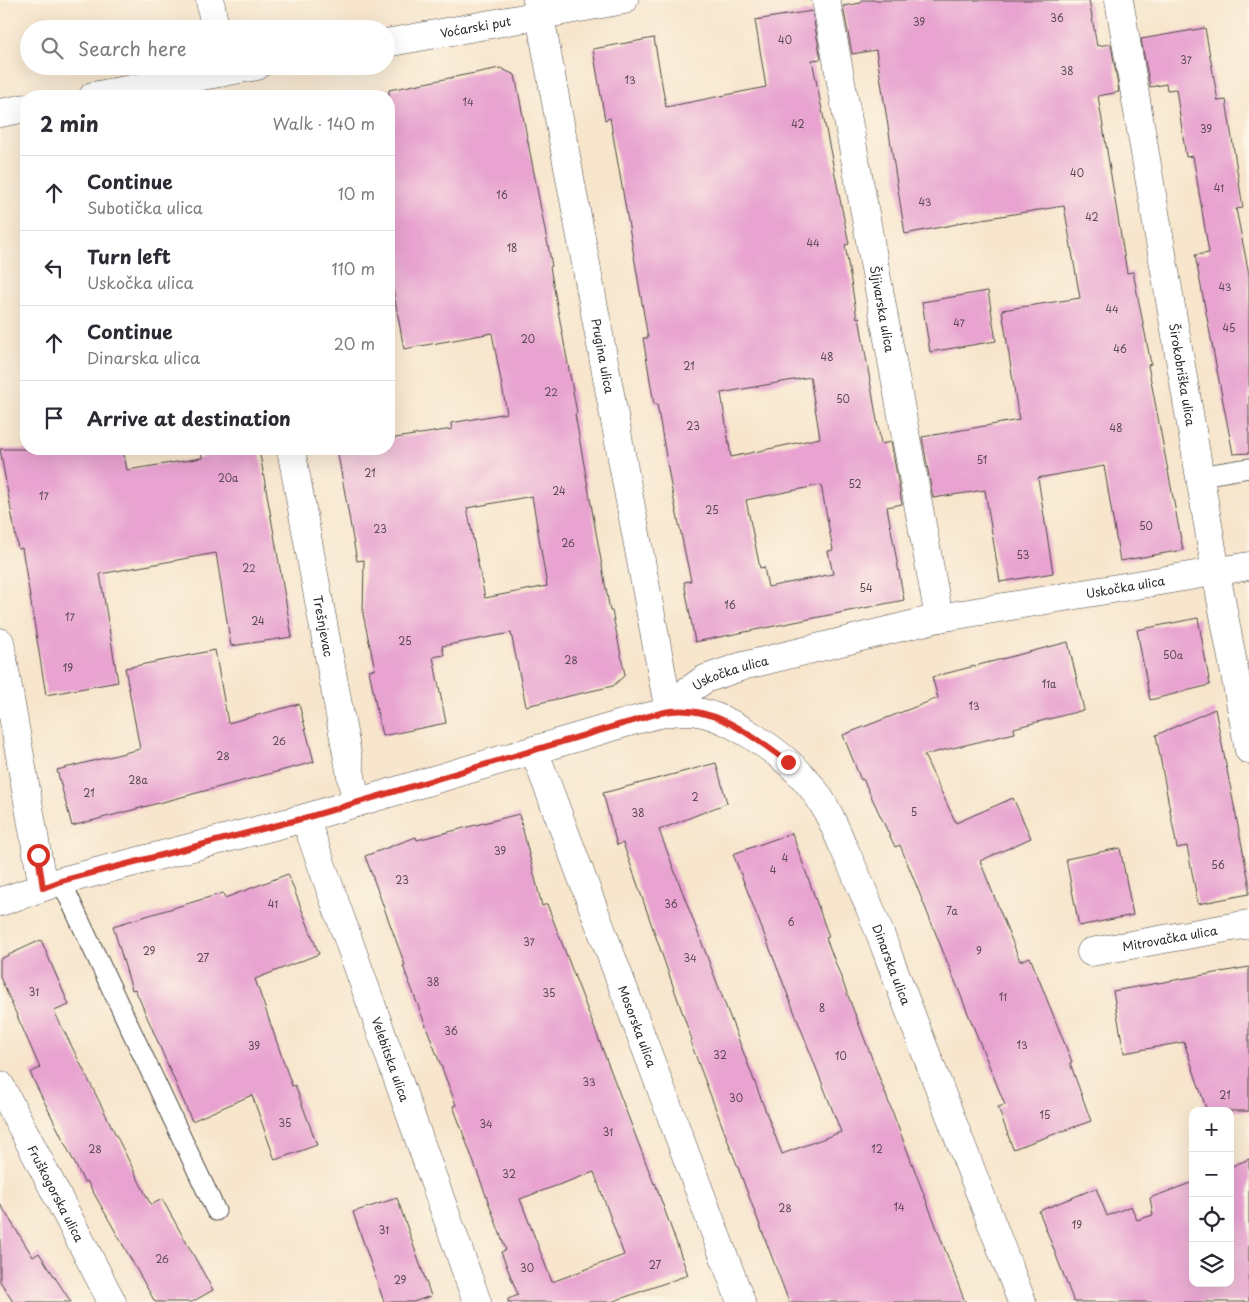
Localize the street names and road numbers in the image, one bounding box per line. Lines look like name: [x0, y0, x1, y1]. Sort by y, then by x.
street label: Voćarski put: [439, 12, 512, 42]
street label: Šljivarska ulica: [866, 264, 899, 354]
street label: Prugina ulica: [587, 317, 619, 395]
street label: Širokobriška ulica: [1165, 322, 1200, 428]
street label: Uskočka ulica: [1084, 571, 1167, 602]
street label: Trešnjevac: [309, 594, 338, 658]
street label: Uskočka ulica: [688, 651, 771, 694]
street label: Dinarska ulica: [868, 921, 915, 1008]
street label: Mitrovačka ulica: [1121, 921, 1219, 955]
street label: Mosorska ulica: [614, 983, 661, 1070]
street label: Velebitska ulica: [367, 1014, 414, 1104]
street label: Fruškogorska ulica: [23, 1142, 89, 1245]

